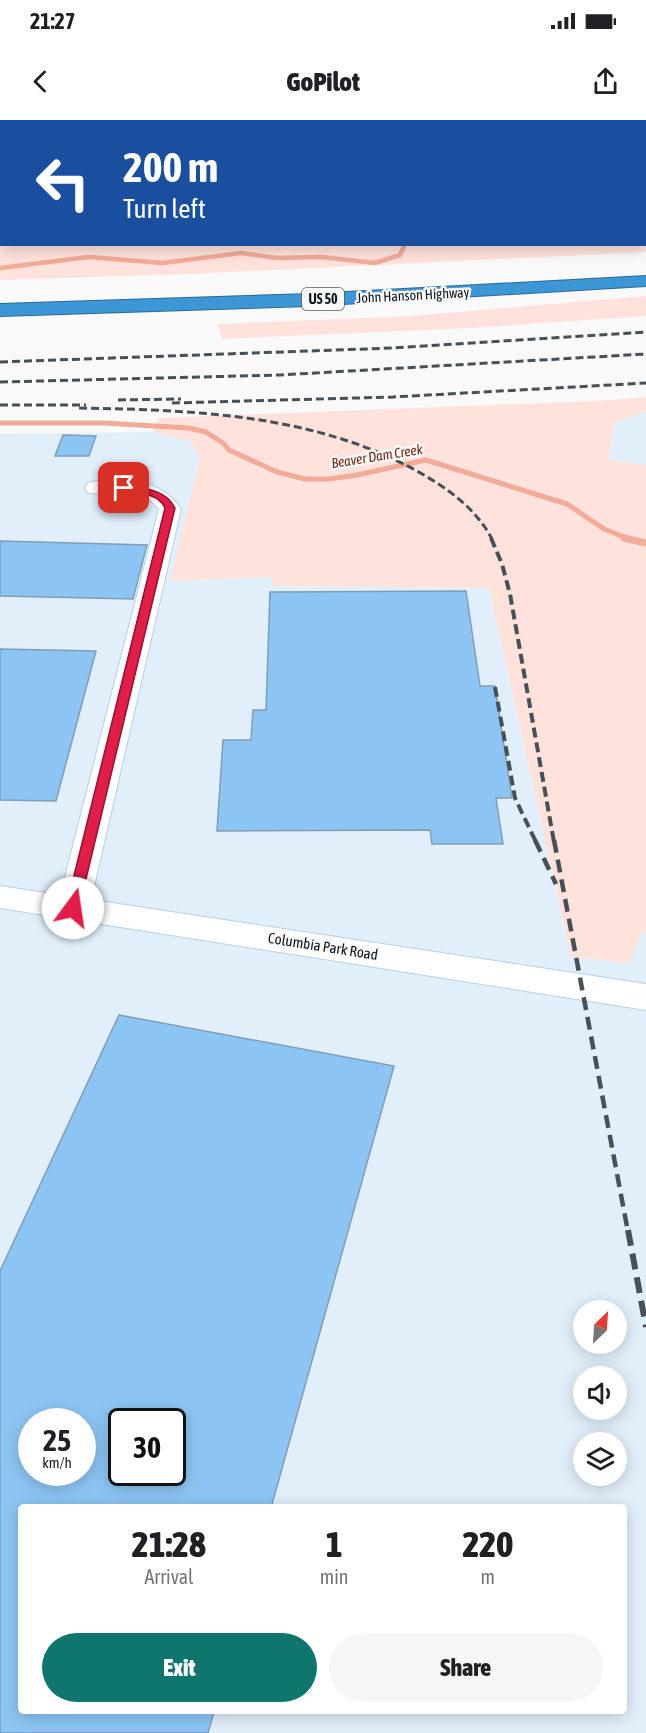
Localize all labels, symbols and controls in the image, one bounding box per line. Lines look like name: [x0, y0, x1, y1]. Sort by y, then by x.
text: 21:27: [30, 8, 75, 34]
icon: back: [24, 65, 57, 98]
icon: share: [589, 65, 622, 98]
text: GoPilot: [286, 66, 360, 97]
text: 200 m: [123, 143, 218, 191]
icon: left: [24, 144, 102, 222]
text: Turn left: [123, 193, 206, 224]
street label: John Hanson Highway: [356, 284, 470, 306]
road number: US 50: [302, 288, 344, 310]
water label: Beaver Dam Creek: [330, 441, 425, 471]
pin: [98, 462, 149, 513]
icon: arrive: [107, 471, 140, 504]
position arrow: [41, 876, 105, 940]
street label: Columbia Park Road: [267, 929, 379, 963]
north arrow: [573, 1300, 627, 1354]
map controls: [573, 1300, 627, 1486]
button: sound: [573, 1366, 627, 1420]
speed limit sign: 30: [108, 1408, 186, 1486]
text: 25: [43, 1423, 71, 1457]
button: layers: [573, 1432, 627, 1486]
text: km/h: [42, 1454, 72, 1471]
text: 21:28: [132, 1523, 206, 1565]
text: 1: [326, 1523, 343, 1565]
text: 220: [462, 1523, 513, 1565]
text: Arrival: [144, 1565, 193, 1588]
text: min: [320, 1565, 349, 1588]
text: m: [481, 1565, 495, 1588]
button: Exit: [42, 1633, 317, 1702]
button: Share: [329, 1633, 603, 1702]

